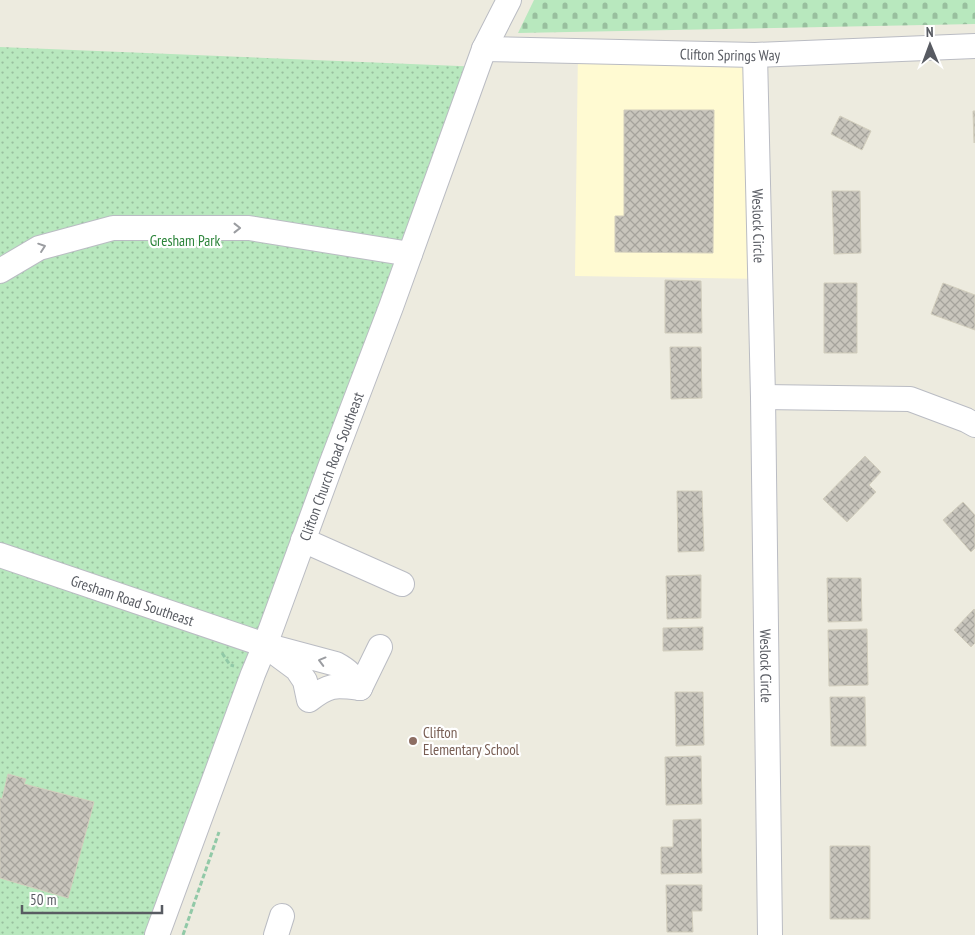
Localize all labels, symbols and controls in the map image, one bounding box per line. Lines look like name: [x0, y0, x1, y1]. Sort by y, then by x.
north arrow: [905, 20, 955, 70]
text: N: [926, 23, 934, 41]
street label: Clifton Springs Way: [680, 44, 781, 65]
street label: Weslock Circle: [749, 189, 769, 263]
one-way arrow: [234, 223, 241, 233]
park label: Gresham Park: [150, 231, 220, 250]
one-way arrow: [38, 243, 46, 253]
street label: Clifton Church Road Southeast: [295, 389, 367, 543]
street label: Gresham Road Southeast: [69, 570, 197, 630]
street label: Weslock Circle: [757, 629, 776, 703]
one-way arrow: [319, 656, 327, 666]
place label: Clifton Elementary School: [423, 723, 520, 759]
marker: Clifton Elementary School: [407, 735, 419, 747]
scale bar: [22, 882, 162, 914]
text: 50 m: [30, 890, 56, 909]

